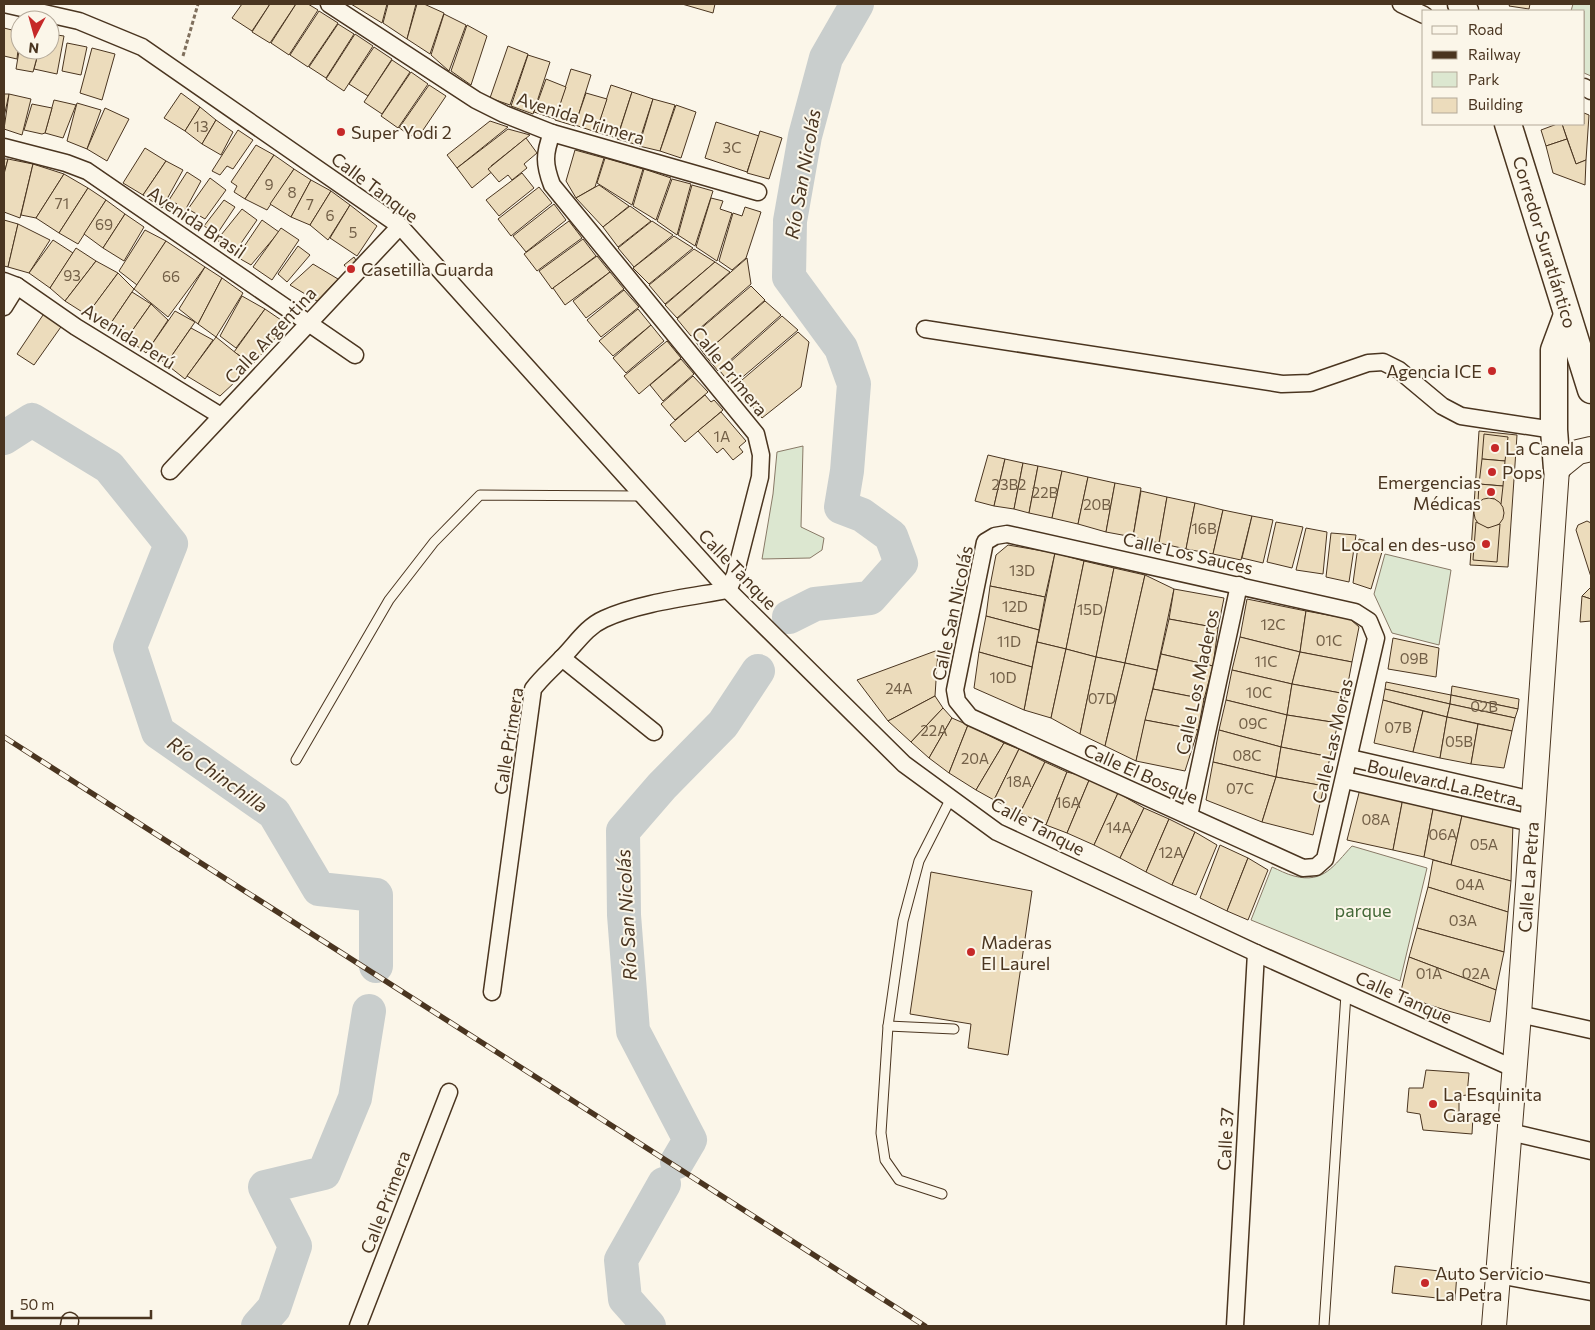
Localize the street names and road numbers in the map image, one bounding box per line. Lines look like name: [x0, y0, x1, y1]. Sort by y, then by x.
street label: Avenida Primera: [514, 87, 648, 149]
street label: Calle Tanque: [327, 147, 423, 227]
street label: Corredor Suratlántico: [1508, 153, 1582, 331]
street label: Avenida Brasil: [144, 181, 250, 263]
street label: Calle Argentina: [219, 282, 321, 388]
street label: Avenida Perú: [78, 299, 180, 373]
street label: Calle Primera: [687, 322, 773, 420]
street label: Calle Tanque: [694, 524, 782, 614]
street label: Calle Los Sauces: [1121, 527, 1255, 579]
street label: Calle San Nicolás: [927, 543, 977, 683]
street label: Calle Los Maderos: [1171, 607, 1223, 757]
street label: Calle Las Moras: [1307, 676, 1357, 806]
street label: Calle Primera: [489, 686, 527, 796]
street label: Calle El Bosque: [1080, 738, 1202, 808]
street label: Boulevard La Petra: [1365, 754, 1519, 810]
street label: Calle Tanque: [987, 792, 1089, 860]
street label: Calle La Petra: [1513, 821, 1543, 933]
street label: Calle Tanque: [1352, 966, 1456, 1028]
street label: Calle 37: [1212, 1107, 1238, 1171]
street label: Calle Primera: [355, 1147, 415, 1257]

